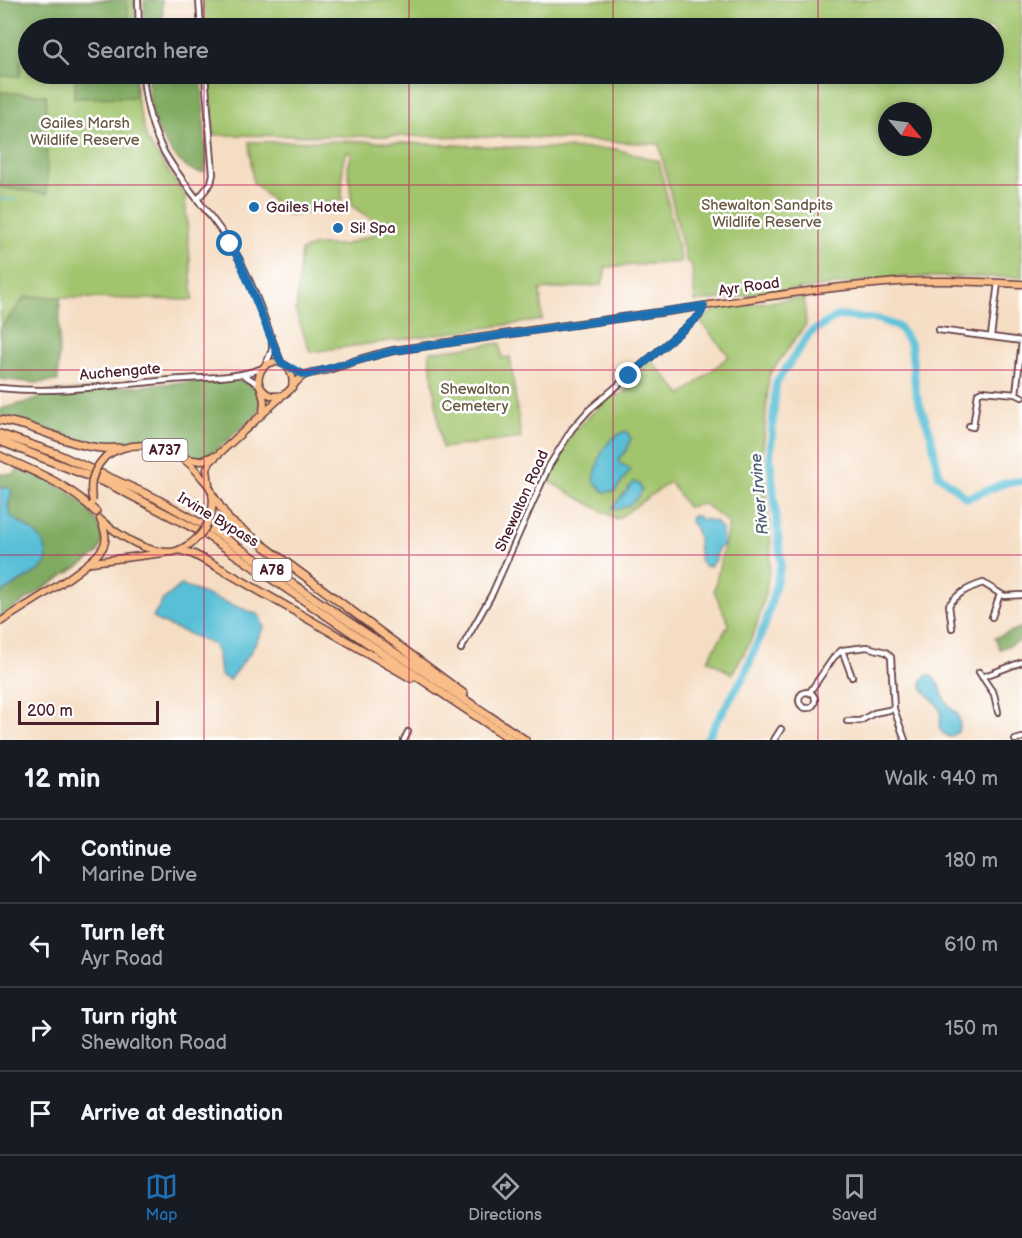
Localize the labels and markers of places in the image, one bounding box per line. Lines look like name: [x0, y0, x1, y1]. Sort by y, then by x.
place label: Gailes Hotel: [266, 198, 349, 217]
marker: Gailes Hotel: [247, 200, 261, 214]
place label: Si! Spa: [350, 219, 396, 238]
marker: Si! Spa: [331, 221, 345, 235]

